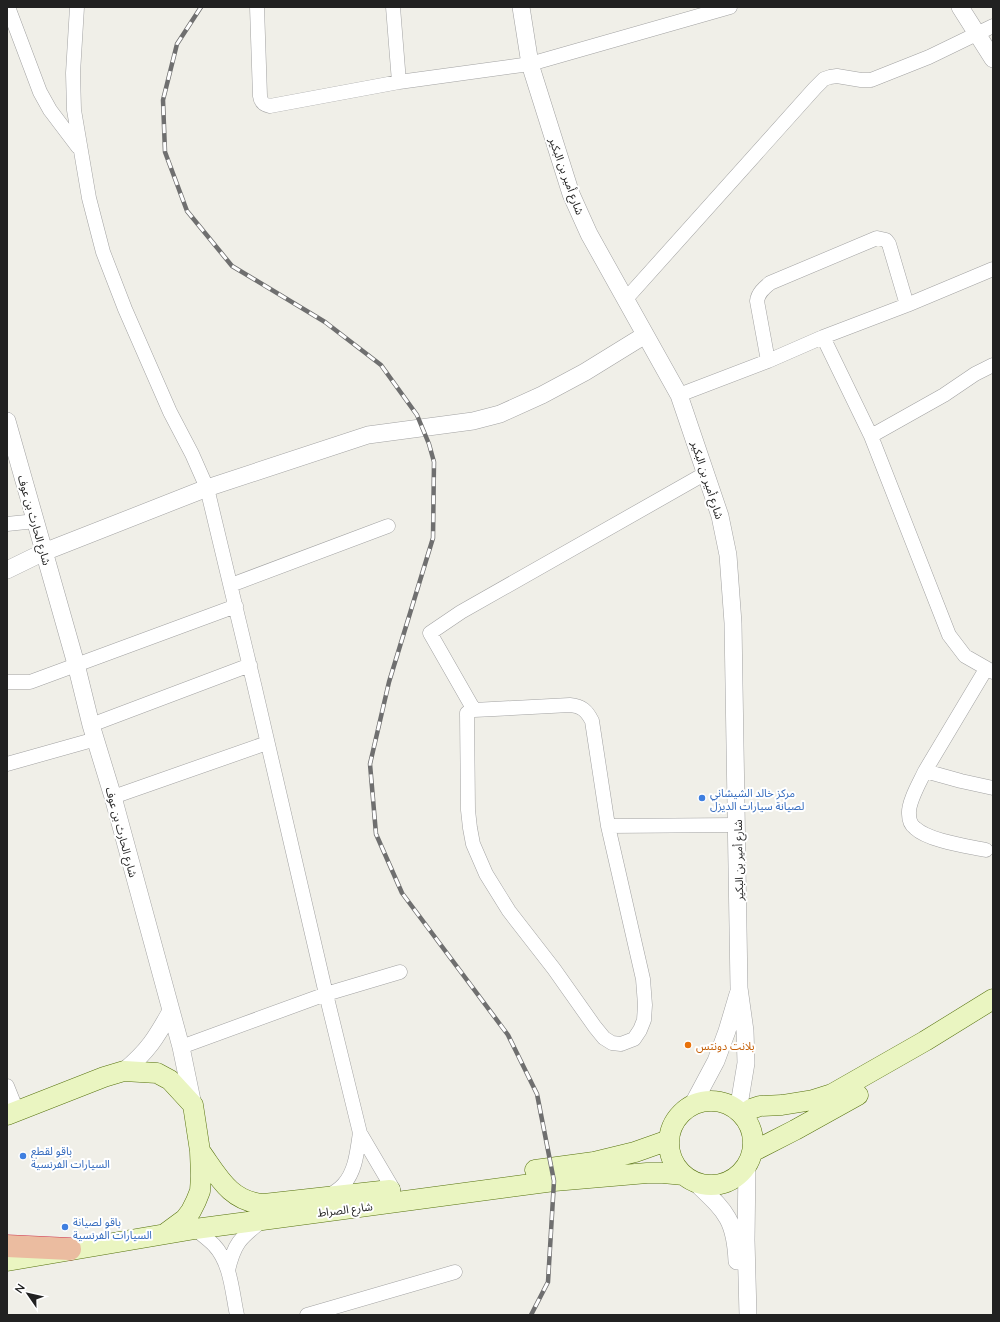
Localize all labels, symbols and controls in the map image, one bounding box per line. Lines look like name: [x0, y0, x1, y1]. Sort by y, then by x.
street label: شارع أمير بن البكير: [545, 135, 587, 217]
street label: شارع أمير بن البكير: [687, 439, 727, 521]
street label: شارع الحارث بن عوف: [14, 473, 54, 567]
street label: شارع الحارث بن عوف: [102, 785, 140, 880]
place label: مركز خالد الشيشاني لصيانة سيارات الديزل: [710, 786, 805, 813]
marker: مركز خالد الشيشاني لصيانة سيارات الديزل: [697, 793, 707, 803]
street label: شارع أمير بن البكير: [731, 819, 747, 902]
place label: بلانت دونتس: [696, 1039, 755, 1053]
marker: بلانت دونتس: [683, 1040, 693, 1050]
place label: باقو لقطع السيارات الفرنسية: [31, 1144, 110, 1171]
marker: باقو لقطع السيارات الفرنسية: [18, 1151, 28, 1161]
street label: شارع الصراط: [317, 1199, 374, 1221]
place label: باقو لصيانة السيارات الفرنسية: [73, 1215, 152, 1242]
marker: باقو لصيانة السيارات الفرنسية: [60, 1222, 70, 1232]
north arrow: [8, 1274, 48, 1314]
text: N: [12, 1281, 27, 1295]

